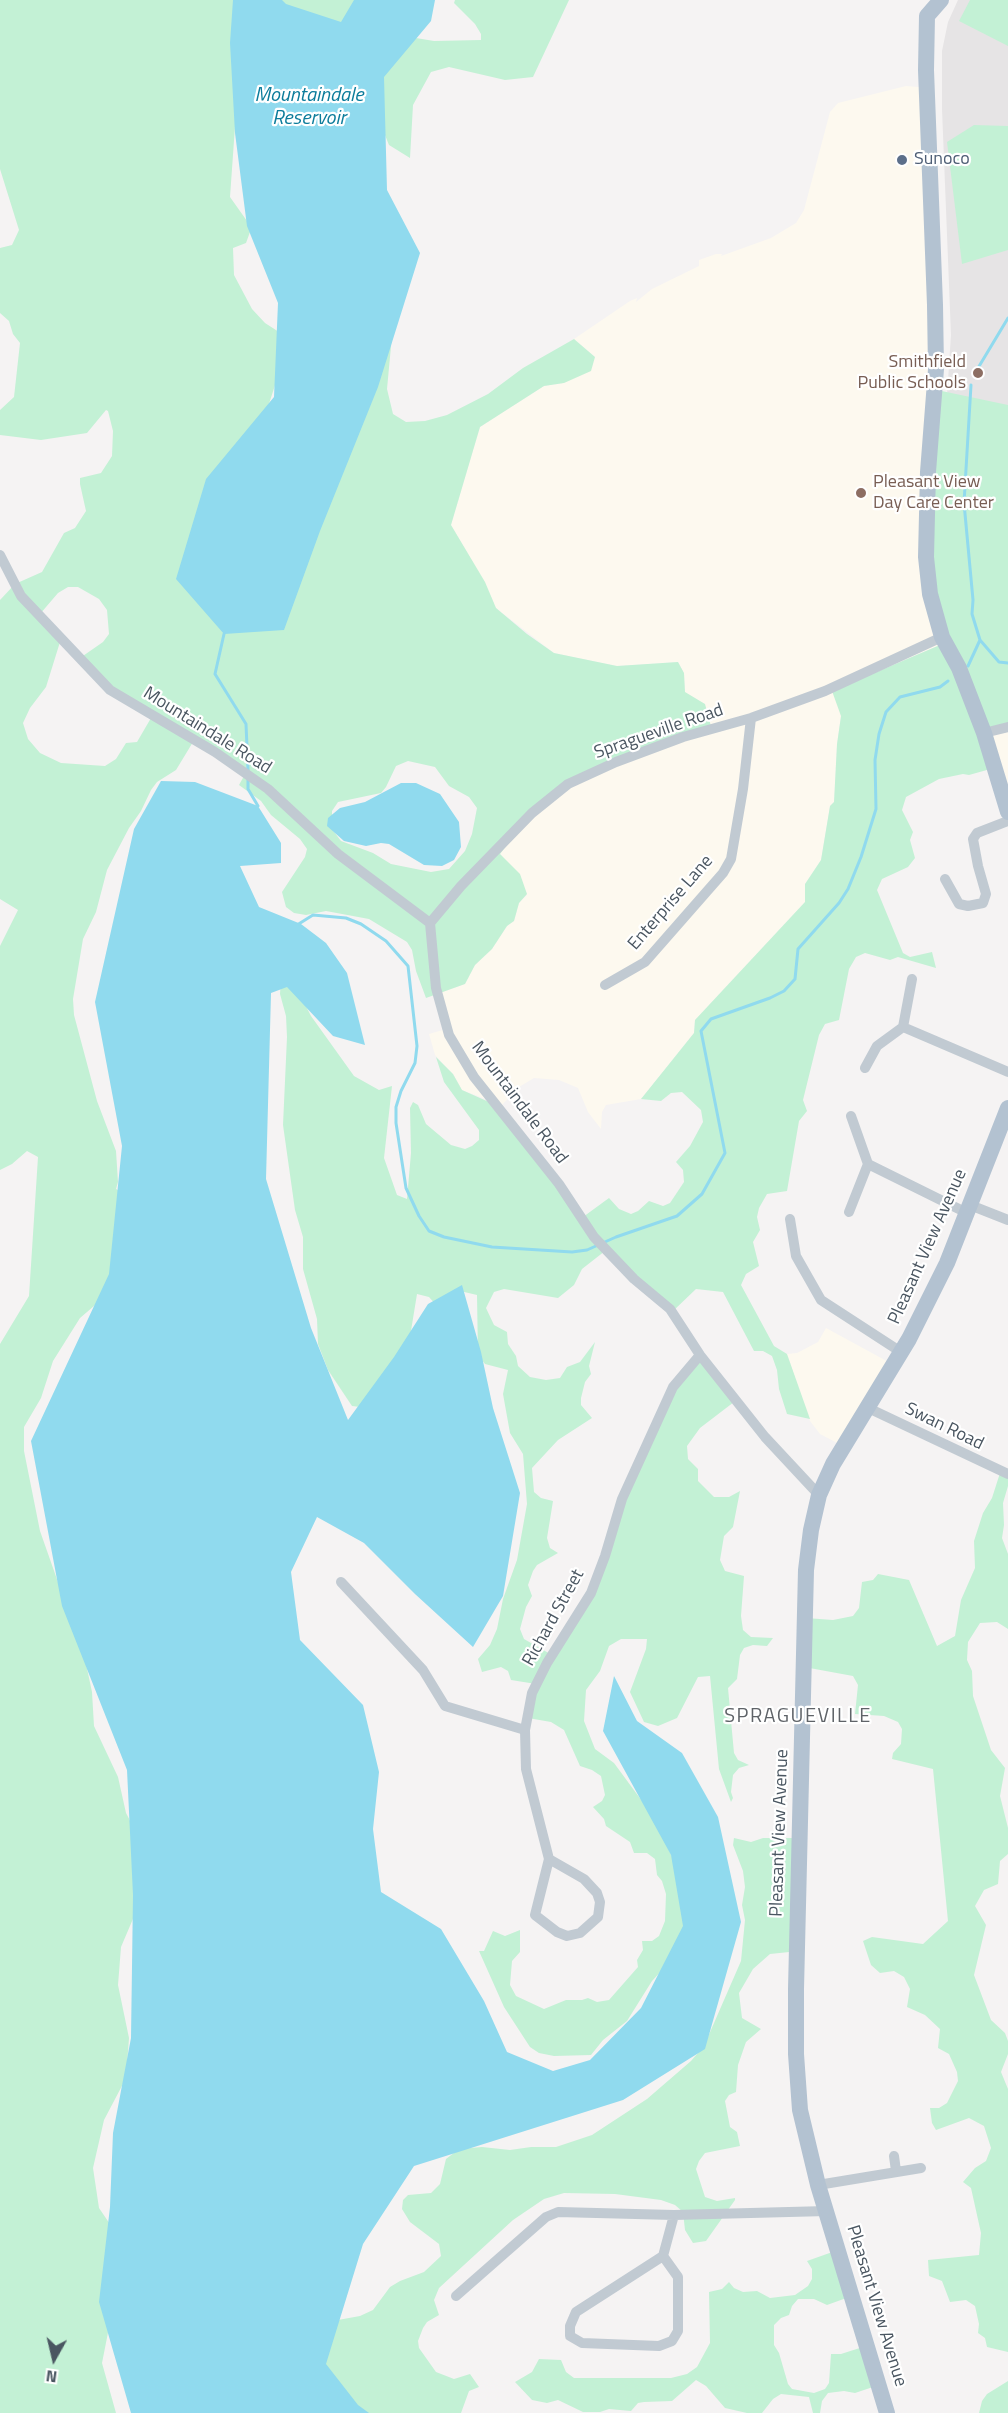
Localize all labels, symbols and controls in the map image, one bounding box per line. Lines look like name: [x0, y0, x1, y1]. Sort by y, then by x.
water label: Mountaindale Reservoir: [254, 84, 364, 131]
place label: Sunoco: [914, 149, 970, 171]
marker: Sunoco: [895, 153, 909, 167]
place label: Smithfield Public Schools: [858, 352, 966, 394]
marker: Smithfield Public Schools: [971, 366, 985, 380]
place label: Pleasant View Day Care Center: [873, 472, 994, 514]
marker: Pleasant View Day Care Center: [854, 486, 868, 500]
street label: Mountaindale Road: [139, 683, 275, 779]
street label: Spragueville Road: [592, 700, 726, 764]
street label: Enterprise Lane: [624, 851, 718, 955]
street label: Mountaindale Road: [466, 1038, 572, 1168]
street label: Pleasant View Avenue: [884, 1166, 972, 1328]
street label: Swan Road: [901, 1399, 987, 1455]
street label: Richard Street: [519, 1566, 589, 1670]
district label: SPRAGUEVILLE: [724, 1705, 872, 1729]
street label: Pleasant View Avenue: [766, 1749, 794, 1917]
street label: Pleasant View Avenue: [841, 2223, 911, 2389]
north arrow: [24, 2329, 84, 2389]
text: N: [44, 2364, 59, 2389]

